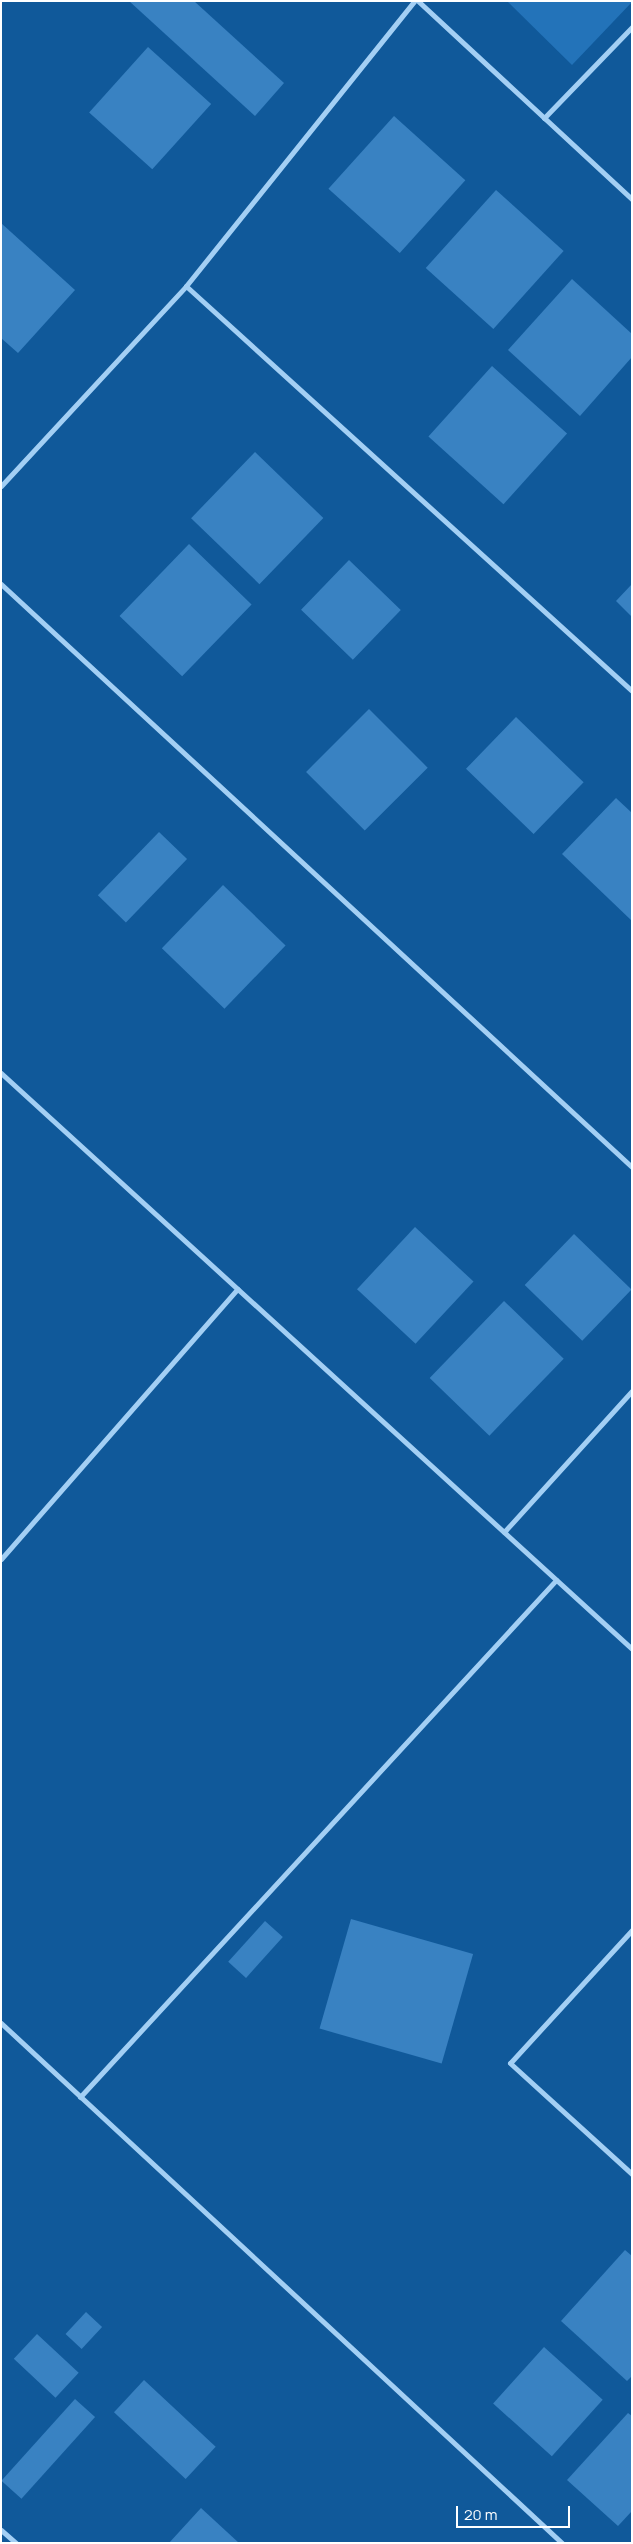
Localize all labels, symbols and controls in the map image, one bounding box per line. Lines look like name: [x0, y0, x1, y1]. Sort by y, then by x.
scale bar: [458, 2496, 572, 2528]
text: 20 m: [464, 2504, 497, 2525]

